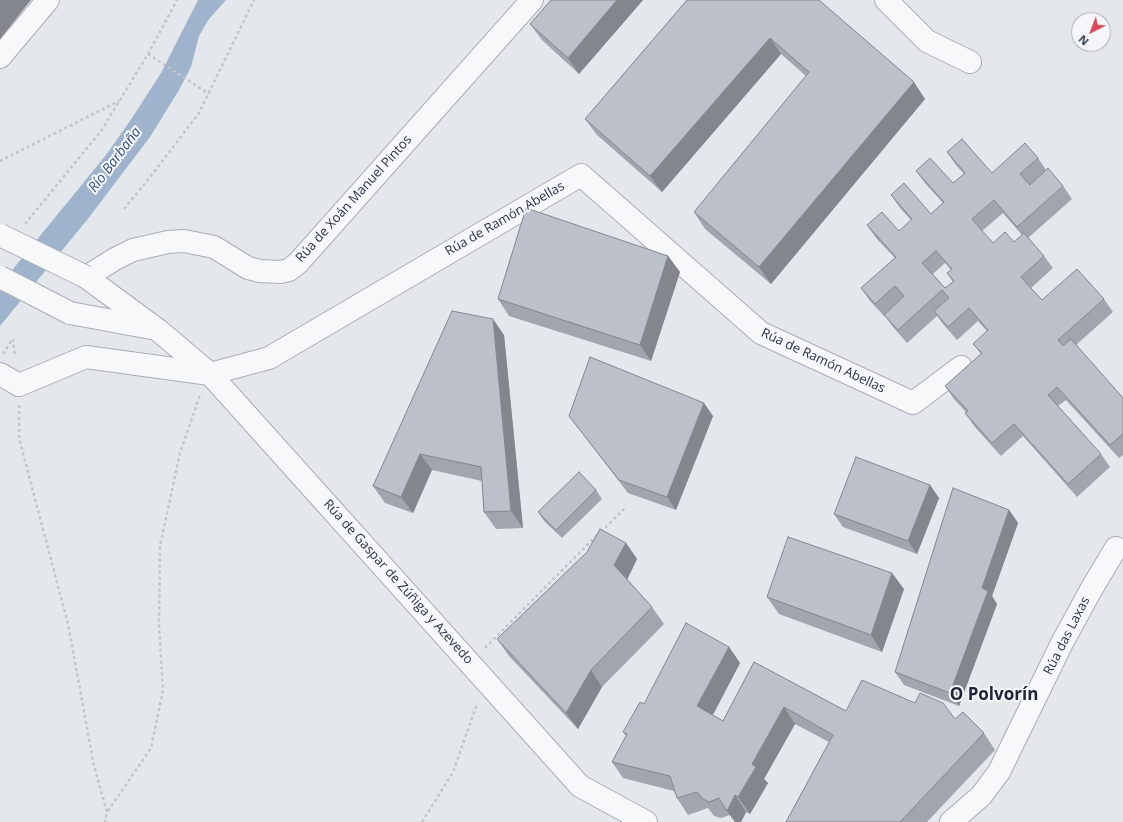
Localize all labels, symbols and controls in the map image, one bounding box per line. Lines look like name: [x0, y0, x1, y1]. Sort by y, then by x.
north arrow: [1071, 12, 1111, 52]
text: N: [1075, 32, 1092, 49]
water label: Río Barbaña: [85, 124, 145, 196]
street label: Rúa de Xoán Manuel Pintos: [293, 132, 415, 266]
street label: Rúa de Ramón Abellas: [443, 178, 567, 260]
street label: Rúa de Ramón Abellas: [758, 325, 888, 397]
street label: Rúa de Gaspar de Zúñiga y Azevedo: [320, 497, 476, 667]
street label: Rúa das Laxas: [1041, 594, 1093, 678]
district label: O Polvorín: [950, 685, 1038, 705]

